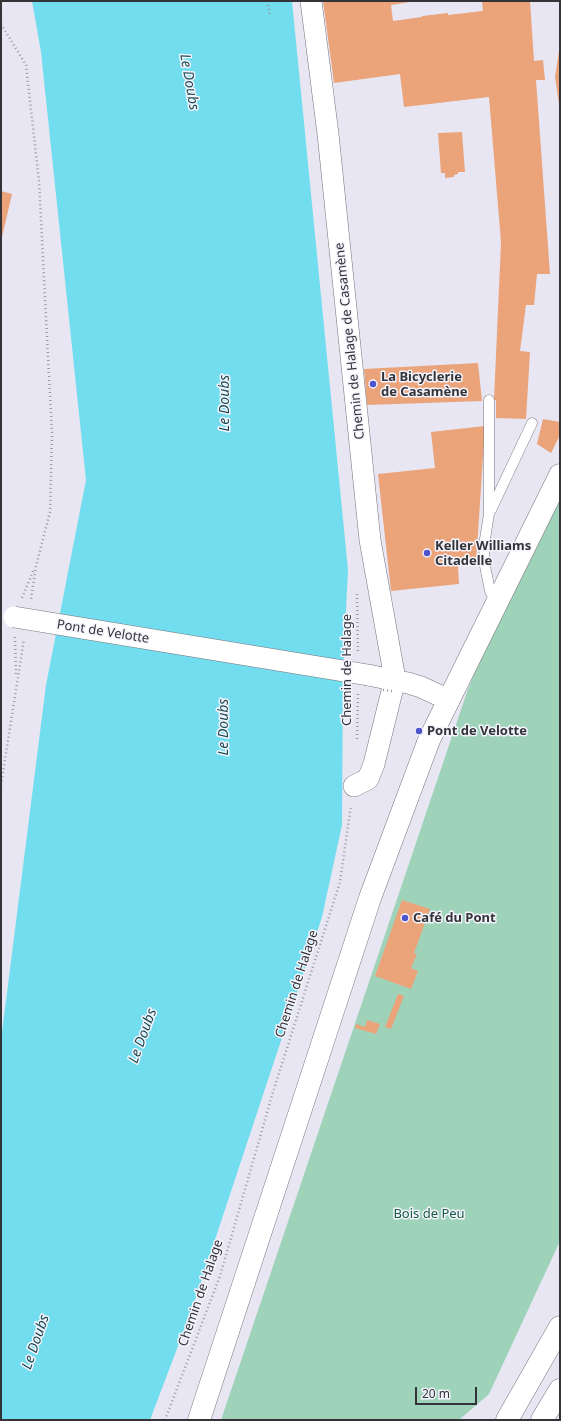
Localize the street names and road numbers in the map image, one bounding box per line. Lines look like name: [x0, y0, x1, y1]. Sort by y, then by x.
street label: Chemin de Halage de Casamène: [332, 242, 368, 440]
street label: Chemin de Halage: [339, 614, 355, 726]
street label: Pont de Velotte: [56, 617, 150, 647]
street label: Chemin de Halage: [272, 928, 322, 1040]
street label: Chemin de Halage: [175, 1237, 227, 1349]

